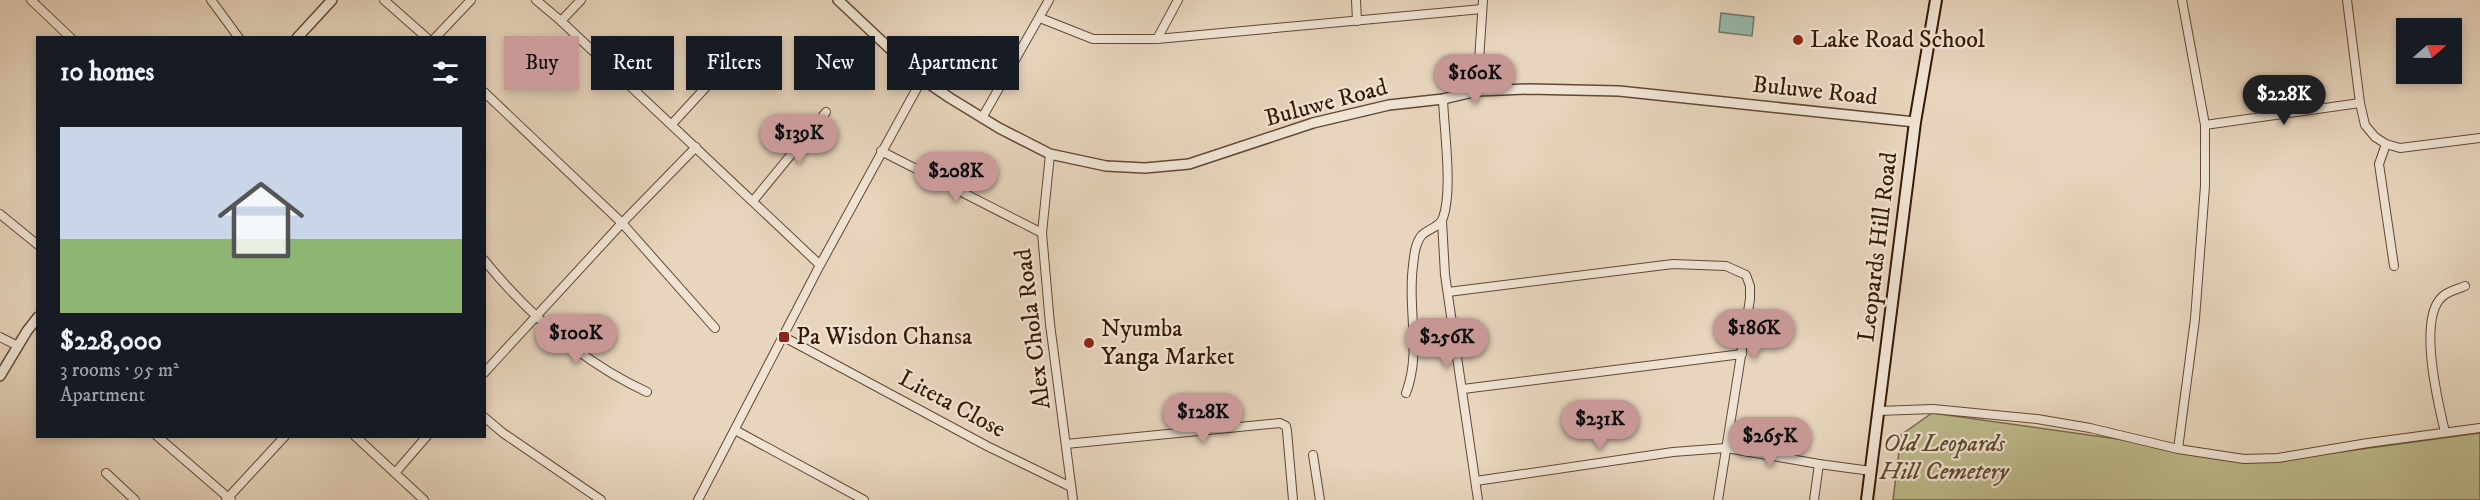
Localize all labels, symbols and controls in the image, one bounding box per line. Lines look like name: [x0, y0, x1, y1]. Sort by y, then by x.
north arrow: [2396, 18, 2462, 84]
map controls: [2396, 18, 2462, 84]
place label: Lake Road School: [1810, 25, 1986, 55]
marker: Lake Road School: [1791, 33, 1805, 47]
chip: Buy: [504, 36, 579, 90]
chip: Rent: [591, 36, 674, 90]
chip: Filters: [686, 36, 782, 90]
chip: New: [794, 36, 875, 90]
chip: Apartment: [887, 36, 1019, 90]
pin: $160K: [1433, 54, 1517, 105]
text: 10 homes: [60, 56, 154, 89]
icon: filters: [429, 56, 462, 89]
text: $160K: [1448, 61, 1502, 86]
street label: Buluwe Road: [1751, 70, 1879, 112]
street label: Buluwe Road: [1261, 72, 1391, 134]
pin: $228K: [2242, 75, 2326, 126]
text: $228K: [2257, 82, 2311, 107]
pin: $139K: [757, 114, 841, 165]
text: $139K: [774, 121, 824, 146]
street label: Leopards Hill Road: [1851, 150, 1905, 343]
pin: $208K: [914, 152, 998, 203]
text: $208K: [928, 159, 984, 184]
icon: home: [207, 166, 315, 274]
street label: Alex Chola Road: [1008, 247, 1058, 411]
pin: $186K: [1712, 309, 1796, 360]
pin: $100K: [534, 314, 618, 365]
place label: Nyumba Yanga Market: [1101, 314, 1235, 372]
text: $186K: [1728, 316, 1780, 341]
pin: $256K: [1405, 318, 1489, 369]
text: $100K: [549, 321, 603, 346]
place label: Pa Wisdon Chansa: [796, 322, 973, 352]
text: $228,000: [60, 325, 162, 358]
text: $256K: [1419, 325, 1475, 350]
marker: Pa Wisdon Chansa: [777, 330, 791, 344]
marker: Nyumba Yanga Market: [1082, 336, 1096, 350]
text: 3 rooms · 95 m²: [60, 358, 179, 383]
street label: Liteta Close: [893, 363, 1011, 445]
text: Apartment: [60, 383, 145, 408]
pin: $128K: [1161, 393, 1245, 444]
text: $128K: [1177, 400, 1229, 425]
pin: $231K: [1558, 400, 1642, 451]
text: $231K: [1575, 407, 1625, 432]
pin: $265K: [1728, 417, 1812, 468]
text: $265K: [1742, 424, 1798, 449]
park label: Old Leopards Hill Cemetery: [1879, 429, 2010, 487]

